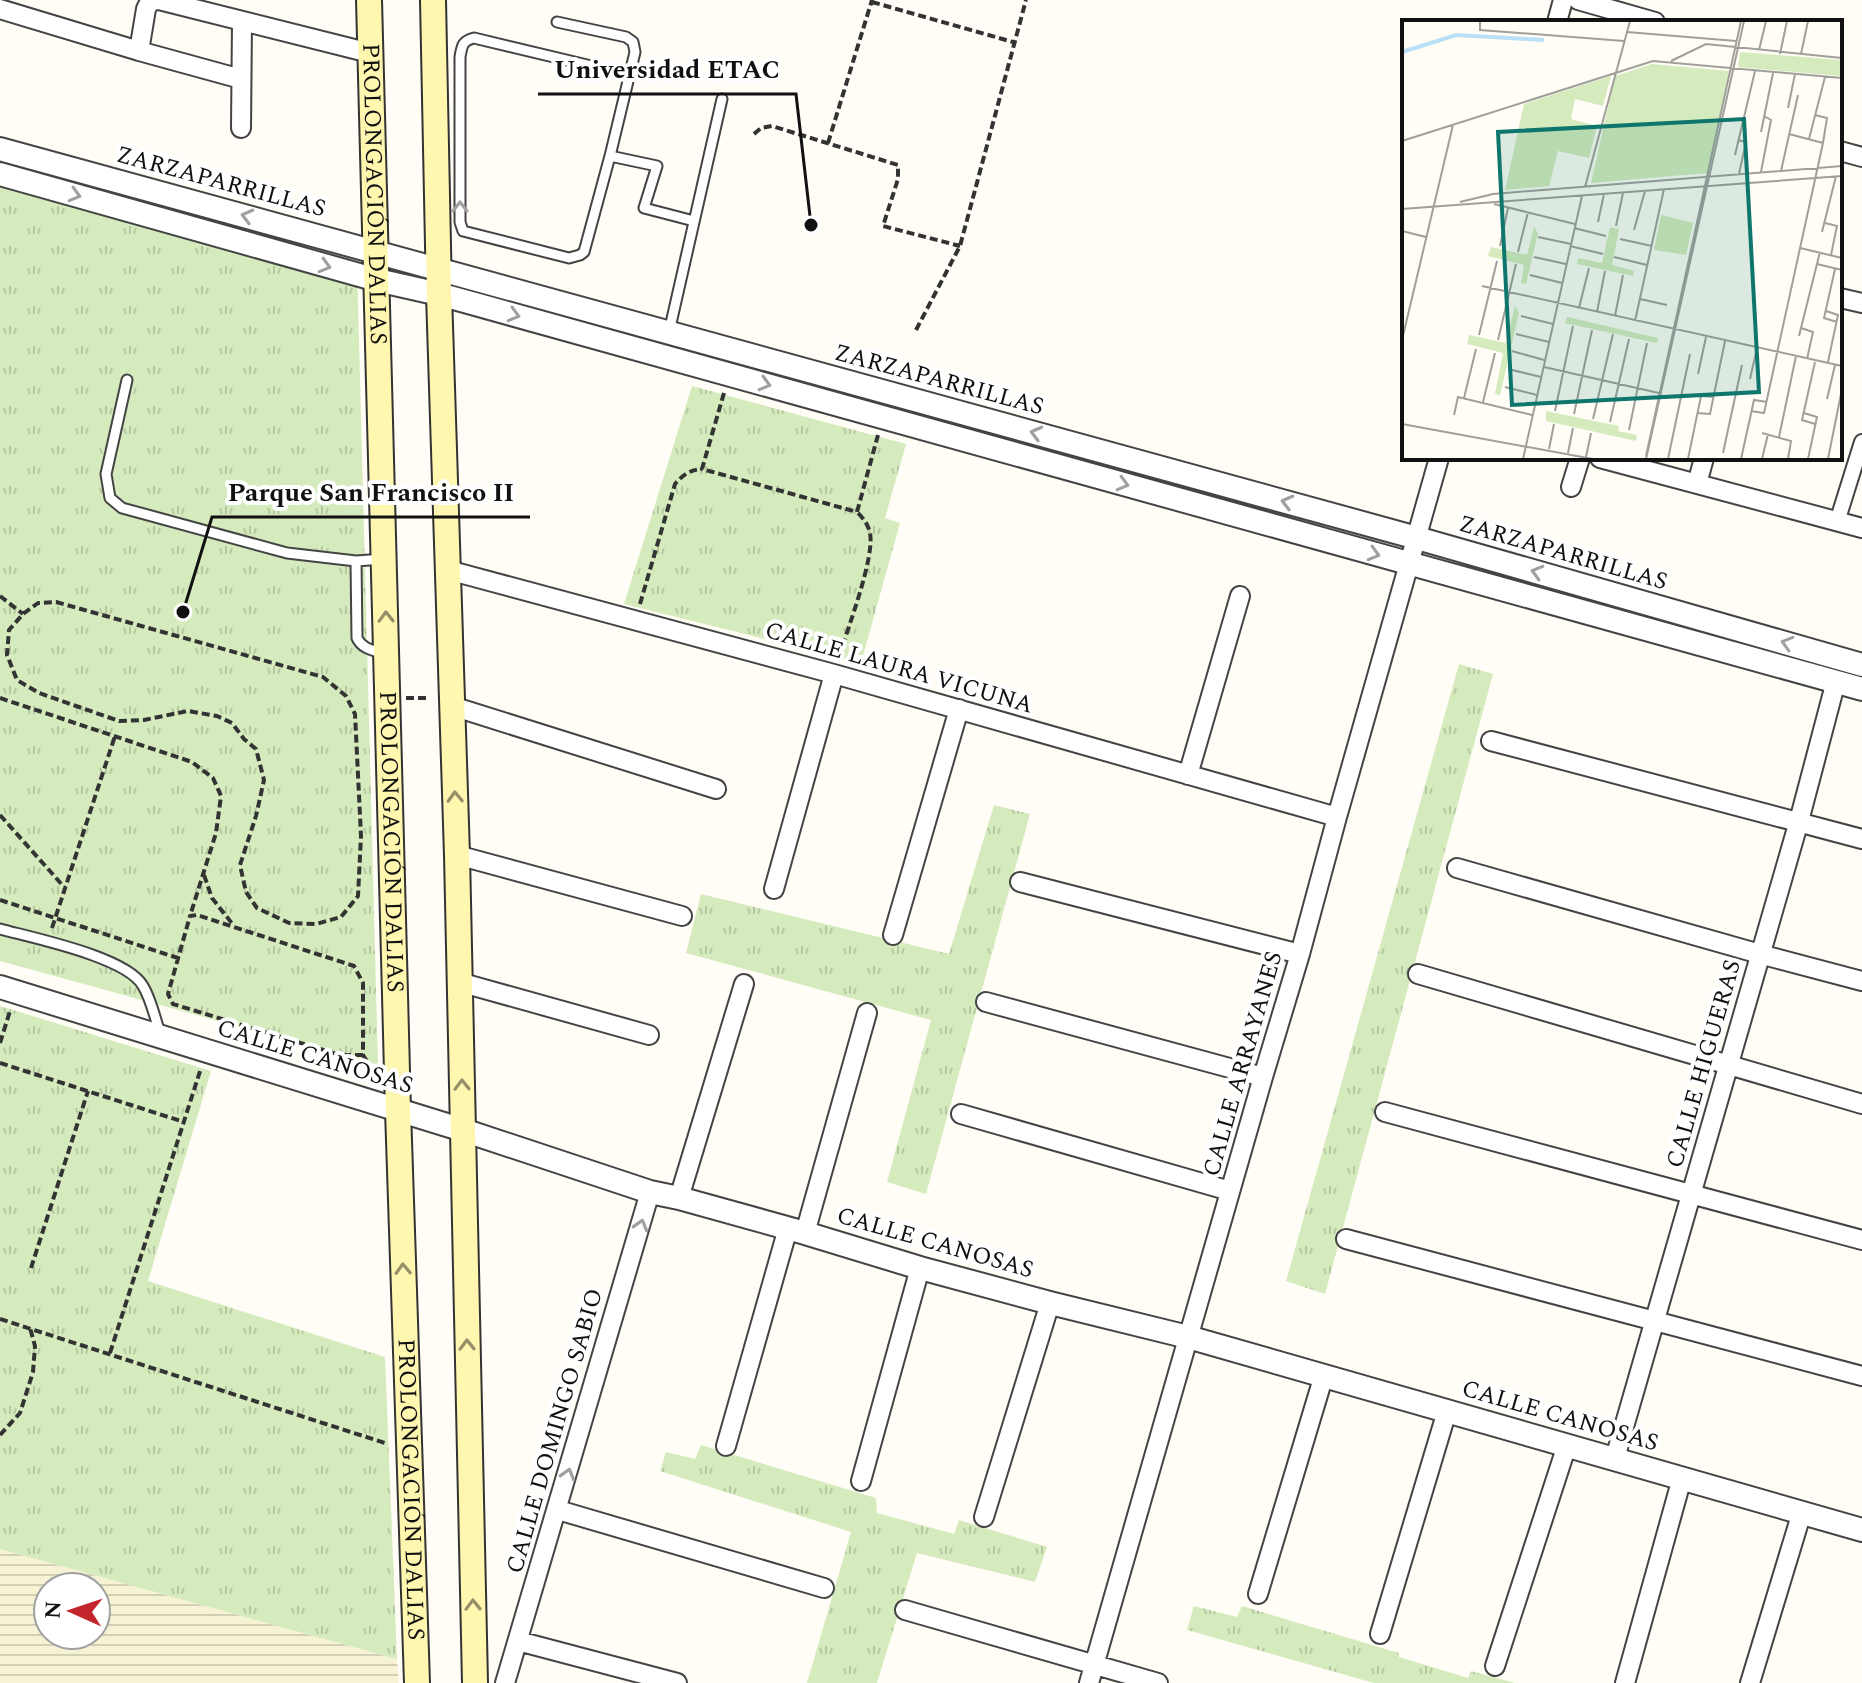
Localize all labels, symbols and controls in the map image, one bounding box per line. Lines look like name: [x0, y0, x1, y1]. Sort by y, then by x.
inset map: [1402, 20, 1842, 460]
street label: PROLONGACIÓN DALIAS: [352, 43, 396, 345]
callout: Universidad ETAC: [538, 44, 796, 94]
text: Universidad ETAC: [554, 50, 780, 90]
street label: ZARZAPARRILLAS: [112, 137, 330, 227]
one-way arrow: [68, 186, 82, 203]
one-way arrow: [451, 200, 469, 213]
one-way arrow: [241, 209, 254, 225]
one-way arrow: [318, 256, 332, 273]
one-way arrow: [507, 305, 521, 322]
street label: ZARZAPARRILLAS: [830, 335, 1048, 425]
one-way arrow: [757, 375, 771, 392]
one-way arrow: [1029, 426, 1043, 443]
callout: Parque San Francisco II: [212, 467, 530, 517]
text: Parque San Francisco II: [228, 473, 514, 513]
one-way arrow: [1116, 475, 1130, 491]
one-way arrow: [1280, 495, 1294, 511]
street label: ZARZAPARRILLAS: [1454, 506, 1672, 600]
one-way arrow: [1366, 545, 1380, 561]
one-way arrow: [1530, 565, 1544, 581]
one-way arrow: [377, 610, 395, 623]
street label: CALLE LAURA VICUNA: [761, 612, 1037, 724]
one-way arrow: [1781, 636, 1794, 653]
street label: PROLONGACIÓN DALIAS: [369, 690, 413, 993]
one-way arrow: [446, 790, 463, 803]
street label: CALLE ARRAYANES: [1194, 947, 1292, 1181]
street label: CALLE HIGUERAS: [1657, 956, 1751, 1172]
street label: CALLE CANOSAS: [213, 1010, 417, 1104]
one-way arrow: [453, 1078, 470, 1091]
street label: CALLE CANOSAS: [832, 1198, 1038, 1288]
one-way arrow: [632, 1218, 648, 1232]
one-way arrow: [395, 1262, 412, 1275]
street label: CALLE DOMINGO SABIO: [497, 1284, 613, 1578]
street label: PROLONGACIÓN DALIAS: [388, 1338, 434, 1641]
one-way arrow: [459, 1338, 476, 1351]
street label: CALLE CANOSAS: [1457, 1371, 1663, 1461]
one-way arrow: [559, 1468, 575, 1482]
north arrow: [32, 1571, 112, 1651]
one-way arrow: [464, 1598, 482, 1611]
text: N: [37, 1600, 70, 1620]

